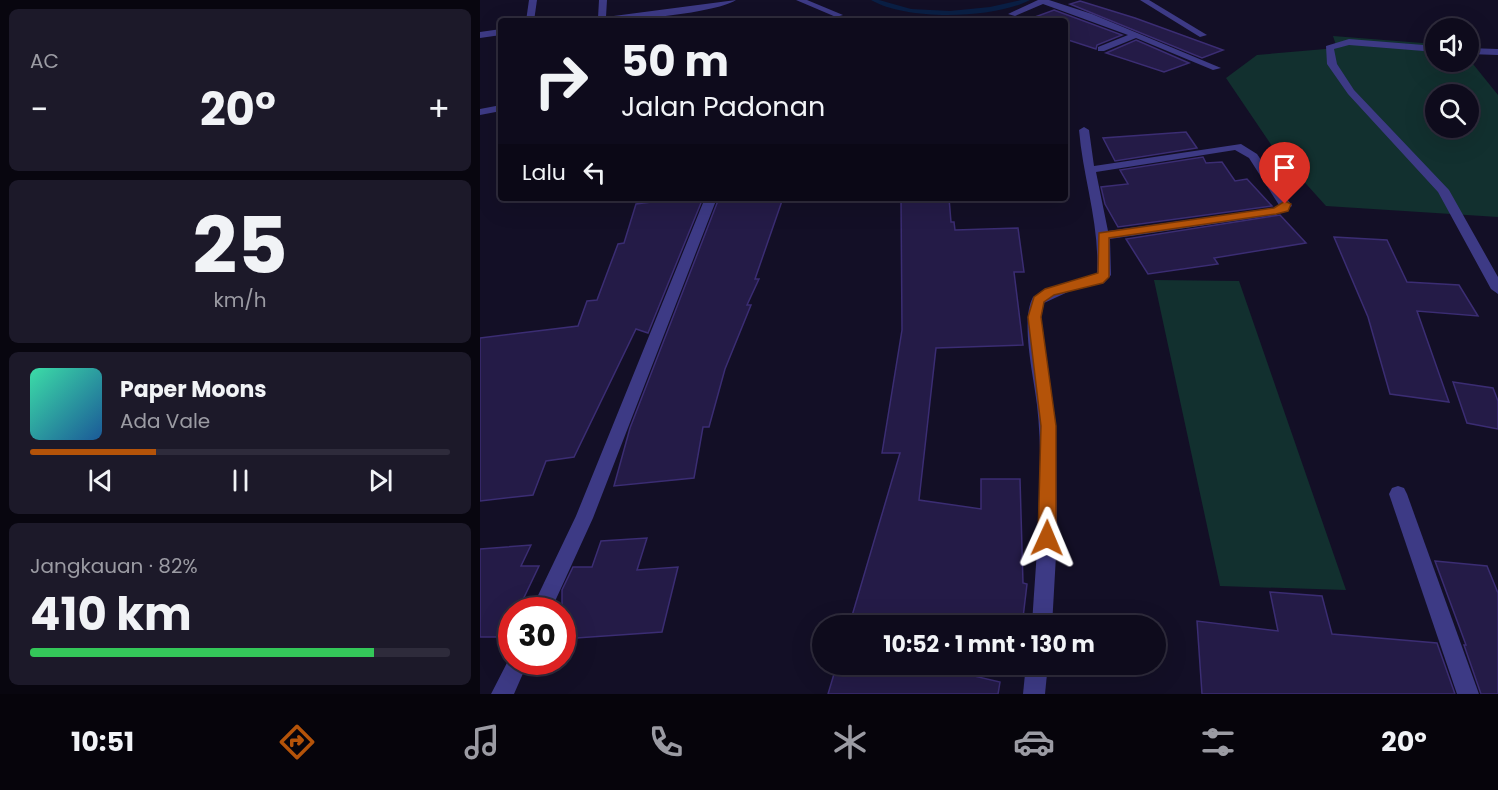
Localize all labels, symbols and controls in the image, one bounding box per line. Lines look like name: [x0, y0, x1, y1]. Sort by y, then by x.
map controls: [1425, 18, 1479, 138]
button: sound: [1425, 18, 1479, 72]
text: 50 m: [621, 32, 729, 91]
icon: right: [522, 42, 600, 120]
text: AC: [30, 47, 59, 75]
text: 20°: [200, 78, 276, 141]
button: search: [1425, 84, 1479, 138]
text: −: [30, 86, 48, 133]
text: +: [427, 86, 450, 133]
text: Jalan Padonan: [621, 88, 825, 125]
pin: [1259, 142, 1310, 204]
icon: arrive: [1268, 151, 1301, 184]
icon: left: [578, 156, 611, 189]
text: Lalu: [522, 157, 566, 188]
text: 25: [192, 191, 288, 300]
text: km/h: [213, 286, 267, 314]
text: Paper Moons: [120, 374, 267, 405]
text: Ada Vale: [120, 407, 210, 435]
icon: previous: [84, 464, 117, 497]
icon: pause: [224, 464, 257, 497]
icon: next: [364, 464, 397, 497]
position arrow: [1015, 506, 1079, 570]
text: Jangkauan · 82%: [30, 552, 198, 580]
text: 410 km: [30, 583, 192, 646]
speed limit sign: 30: [498, 597, 576, 675]
text: 10:52 · 1 mnt · 130 m: [883, 629, 1095, 660]
icon: directions: [276, 721, 318, 763]
icon: music: [461, 721, 503, 763]
icon: phone: [645, 721, 687, 763]
icon: climate: [829, 721, 871, 763]
icon: car: [1013, 721, 1055, 763]
icon: filters: [1197, 721, 1239, 763]
text: 10:51: [71, 723, 134, 760]
text: 20°: [1381, 723, 1427, 760]

